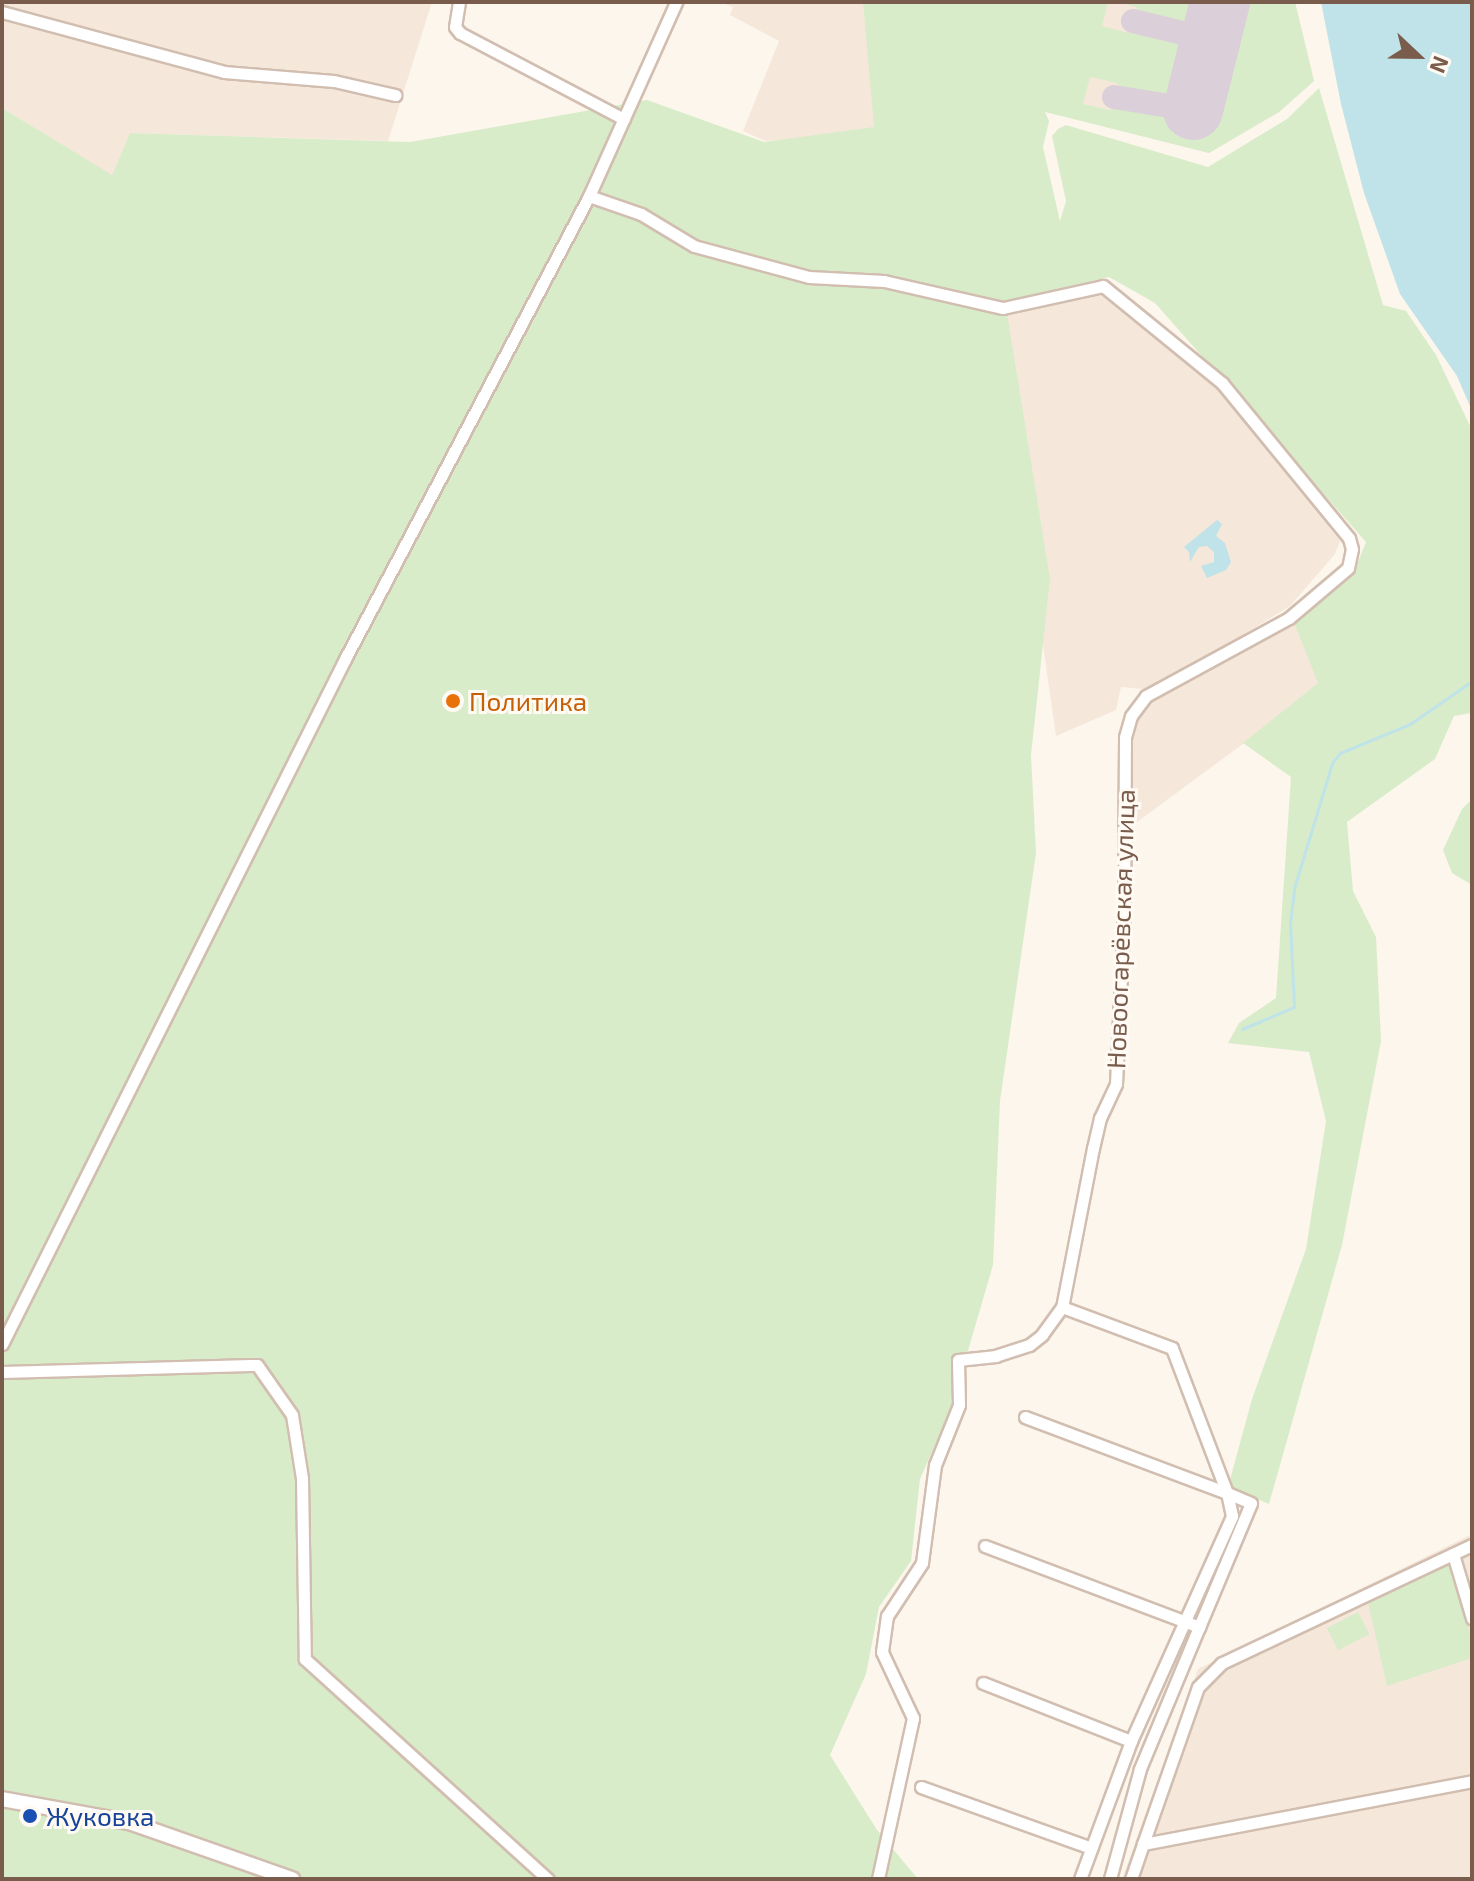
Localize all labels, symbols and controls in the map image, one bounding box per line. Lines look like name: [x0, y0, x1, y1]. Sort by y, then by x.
north arrow: [1378, 16, 1458, 96]
text: N: [1425, 53, 1455, 77]
place label: Политика: [469, 685, 587, 717]
marker: Политика: [444, 692, 462, 710]
street label: Новоогарёвская улица: [1100, 789, 1140, 1069]
place label: Жуковка: [46, 1800, 154, 1832]
marker: Жуковка: [21, 1807, 39, 1825]

